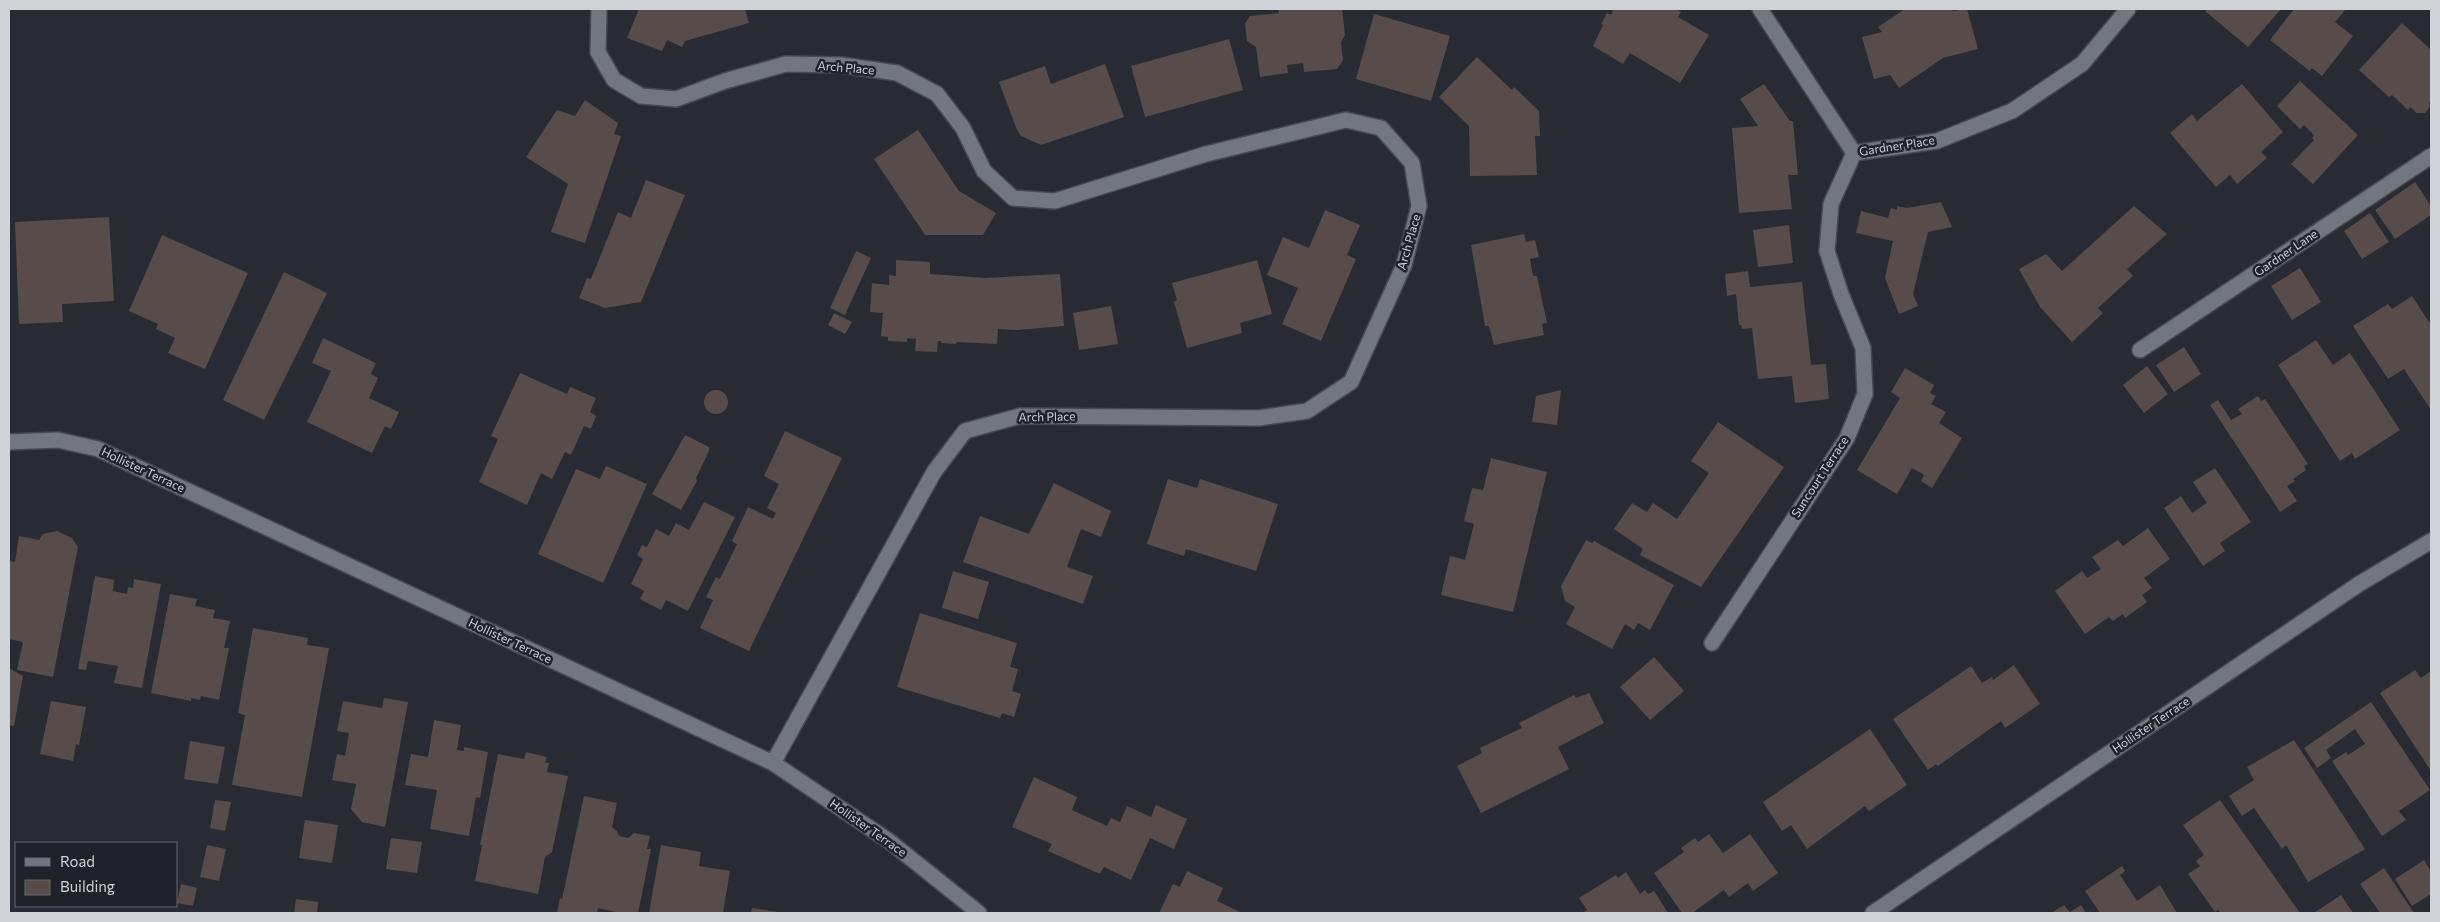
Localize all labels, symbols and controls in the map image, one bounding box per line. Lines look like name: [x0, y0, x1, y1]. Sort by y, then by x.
street label: Arch Place: [817, 58, 875, 76]
street label: Gardner Place: [1858, 132, 1935, 158]
street label: Arch Place: [1393, 212, 1423, 271]
street label: Gardner Lane: [2251, 226, 2320, 278]
street label: Arch Place: [1018, 409, 1076, 423]
street label: Suncourt Terrace: [1788, 433, 1851, 519]
street label: Hollister Terrace: [100, 444, 187, 494]
street label: Hollister Terrace: [467, 615, 554, 665]
street label: Hollister Terrace: [2109, 693, 2192, 755]
street label: Hollister Terrace: [828, 796, 910, 859]
legend: [15, 842, 178, 907]
text: Road: [60, 852, 95, 870]
text: Building: [60, 877, 115, 895]

